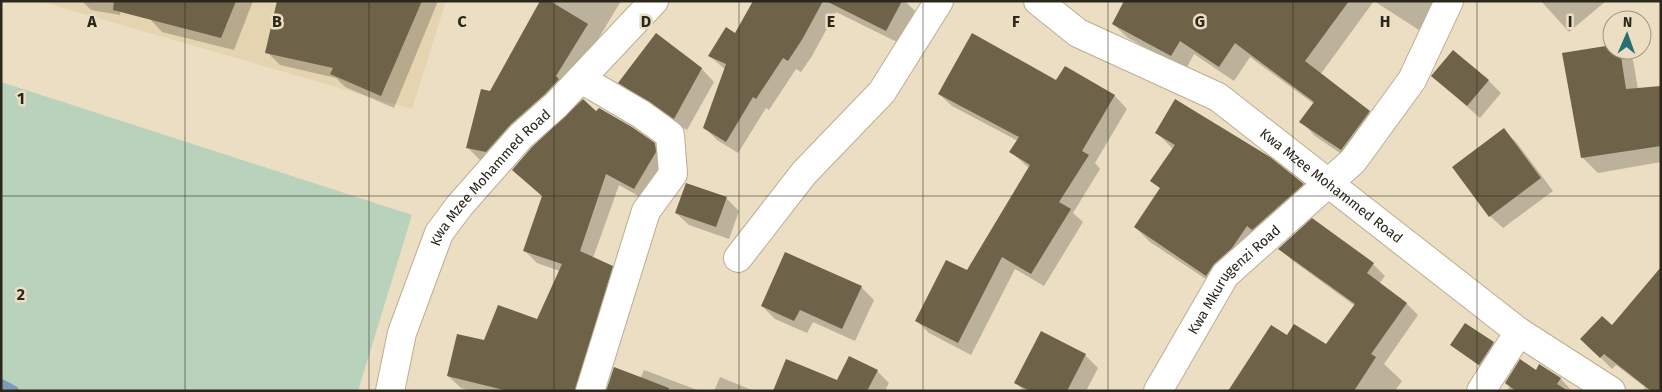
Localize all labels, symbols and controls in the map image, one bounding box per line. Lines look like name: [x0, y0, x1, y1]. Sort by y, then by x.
north arrow: [1602, 10, 1652, 60]
text: A: [86, 12, 97, 31]
text: B: [272, 12, 282, 31]
text: C: [457, 12, 467, 31]
text: D: [641, 12, 651, 31]
text: E: [827, 12, 835, 31]
text: F: [1012, 12, 1020, 31]
text: G: [1195, 12, 1205, 31]
text: H: [1380, 12, 1390, 31]
text: I: [1568, 12, 1572, 31]
text: N: [1622, 14, 1632, 31]
text: 1: [17, 89, 25, 108]
street label: Kwa Mzee Mohammed Road: [427, 106, 554, 248]
street label: Kwa Mzee Mohammed Road: [1256, 125, 1406, 247]
street label: Kwa Mkurugenzi Road: [1185, 222, 1284, 338]
text: 2: [17, 285, 25, 304]

